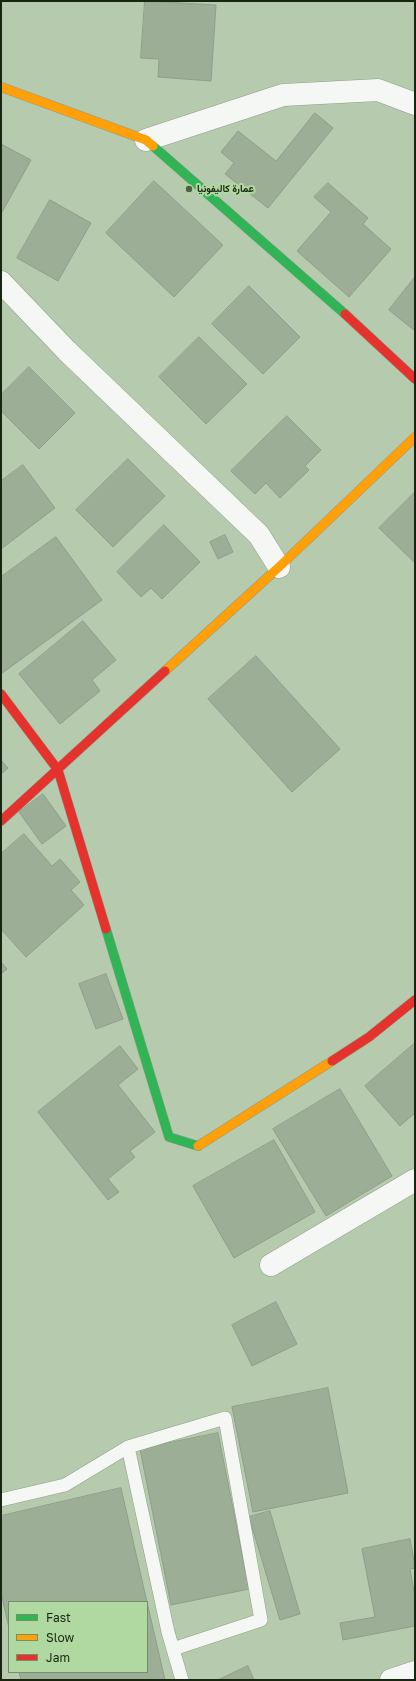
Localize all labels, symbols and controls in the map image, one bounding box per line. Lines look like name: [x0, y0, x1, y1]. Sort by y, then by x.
place label: عمارة كاليفونيا: [197, 183, 254, 195]
marker: عمارة كاليفونيا: [184, 184, 194, 194]
legend: [8, 1601, 148, 1673]
text: Fast: [46, 1610, 71, 1625]
text: Slow: [46, 1630, 74, 1645]
text: Jam: [46, 1650, 70, 1665]

